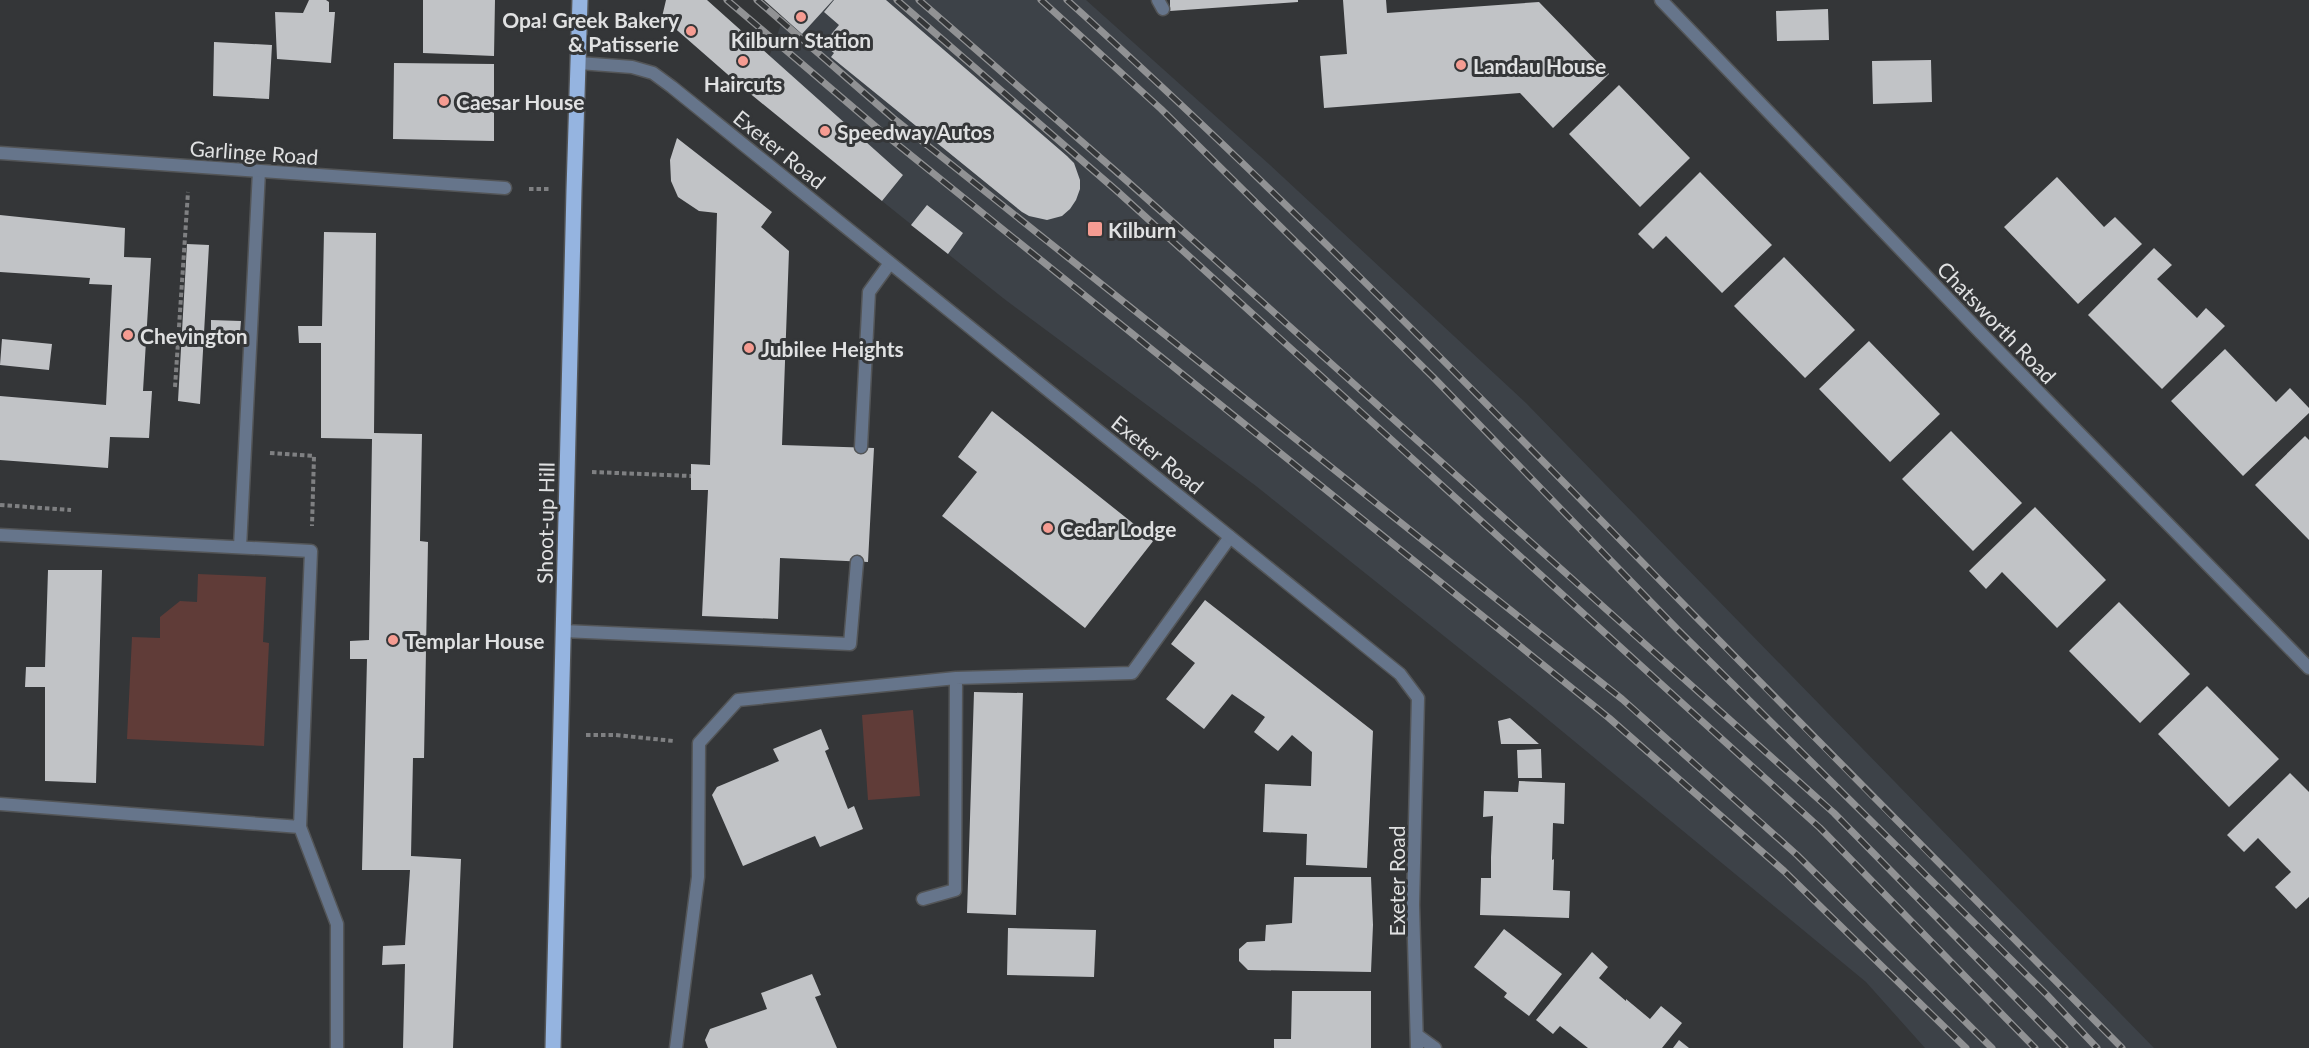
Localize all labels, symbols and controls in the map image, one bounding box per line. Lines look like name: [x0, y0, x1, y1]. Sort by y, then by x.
place label: Opa! Greek Bakery & Patisserie: [502, 7, 680, 56]
marker: Kilburn Station: [794, 10, 808, 24]
marker: Opa! Greek Bakery & Patisserie: [684, 24, 698, 38]
place label: Kilburn Station: [731, 27, 871, 52]
place label: Landau House: [1473, 53, 1606, 78]
marker: Haircuts: [736, 54, 750, 68]
marker: Landau House: [1454, 58, 1468, 72]
place label: Haircuts: [704, 71, 782, 96]
place label: Caesar House: [456, 89, 584, 114]
marker: Caesar House: [437, 94, 451, 108]
street label: Exeter Road: [729, 104, 831, 194]
place label: Speedway Autos: [837, 119, 992, 144]
marker: Speedway Autos: [818, 124, 832, 138]
street label: Garlinge Road: [189, 135, 319, 169]
place label: Kilburn: [1108, 217, 1176, 242]
marker: Kilburn: [1086, 220, 1104, 238]
street label: Chatsworth Road: [1933, 256, 2061, 388]
place label: Chevington: [140, 323, 248, 348]
marker: Chevington: [121, 328, 135, 342]
place label: Jubilee Heights: [761, 336, 904, 361]
marker: Jubilee Heights: [742, 341, 756, 355]
street label: Exeter Road: [1107, 409, 1209, 499]
street label: Shoot-up Hill: [531, 462, 559, 584]
place label: Cedar Lodge: [1060, 516, 1176, 541]
marker: Cedar Lodge: [1041, 521, 1055, 535]
place label: Templar House: [405, 628, 544, 653]
marker: Templar House: [386, 633, 400, 647]
street label: Exeter Road: [1384, 826, 1409, 936]

